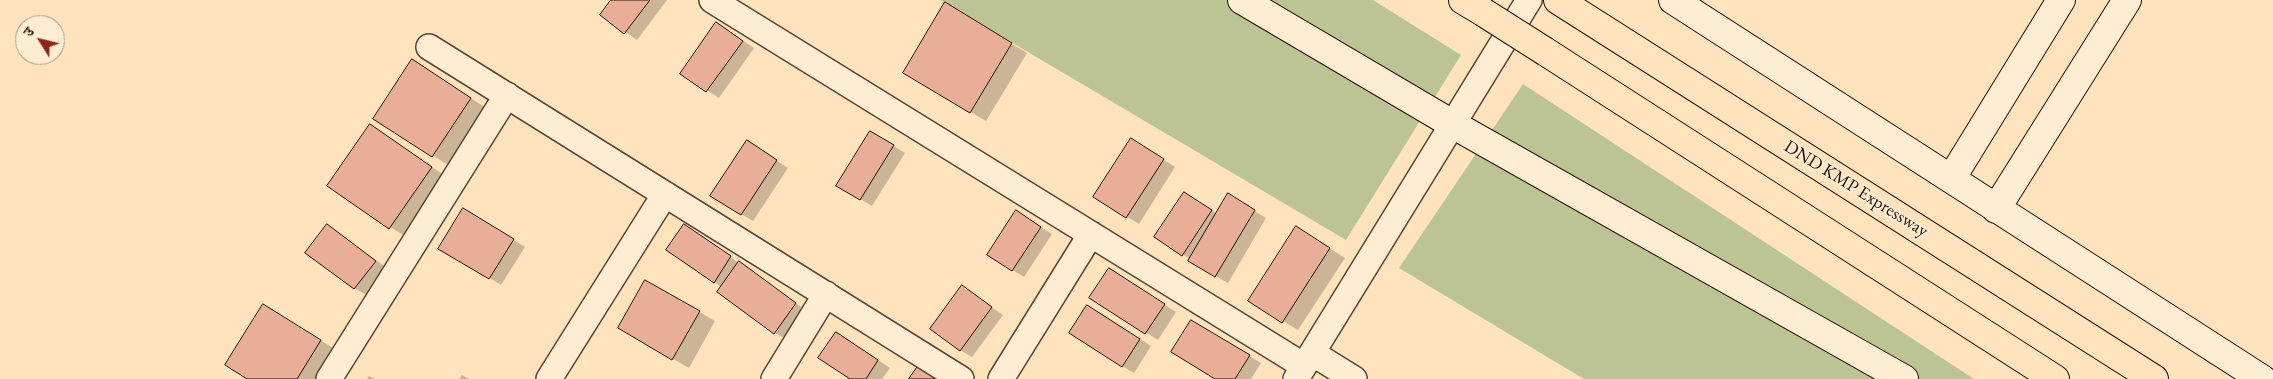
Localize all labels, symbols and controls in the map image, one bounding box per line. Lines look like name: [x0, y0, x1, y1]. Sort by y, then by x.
north arrow: [15, 15, 65, 65]
text: उ: [19, 24, 38, 40]
street label: DND KMP Expressway: [1780, 136, 1932, 242]

